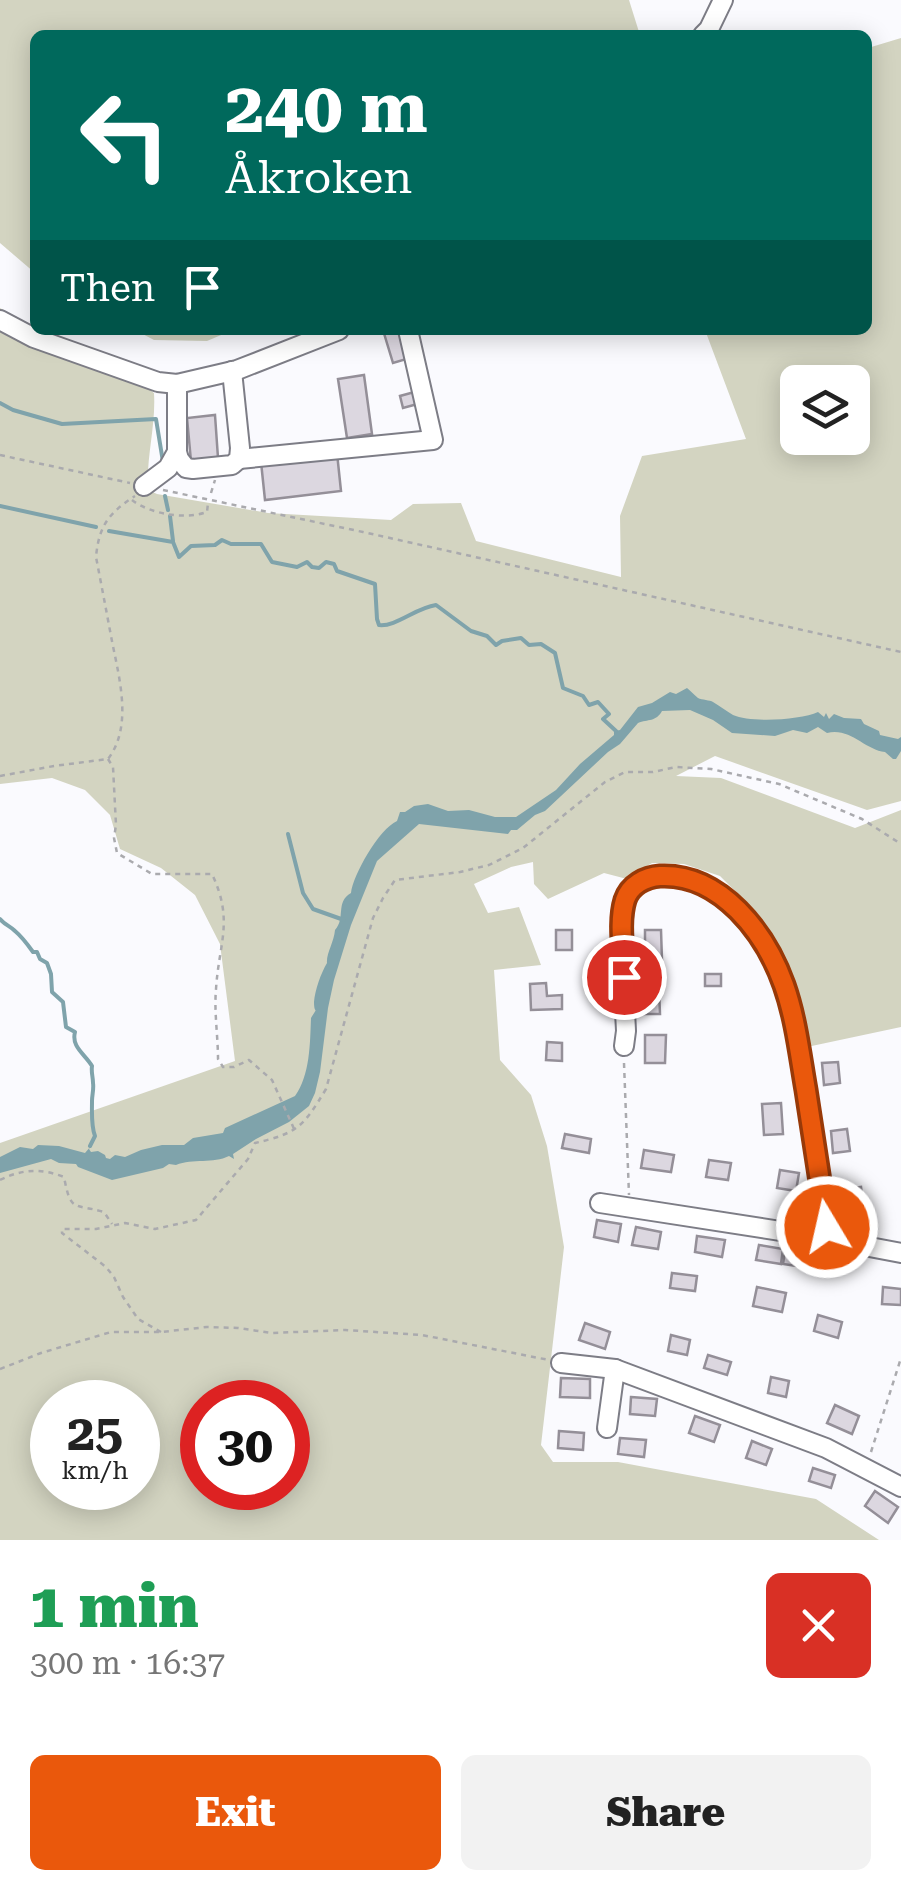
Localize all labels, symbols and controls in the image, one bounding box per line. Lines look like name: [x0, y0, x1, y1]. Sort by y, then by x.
text: 240 m: [225, 67, 428, 149]
icon: left: [60, 70, 190, 200]
text: Åkroken: [225, 151, 412, 204]
icon: arrive: [175, 260, 230, 315]
text: Then: [60, 266, 155, 310]
map controls: [780, 365, 870, 455]
button: layers: [780, 365, 870, 455]
pin: [582, 935, 667, 1020]
icon: arrive: [597, 950, 652, 1005]
position arrow: [775, 1175, 879, 1279]
speed limit sign: 30: [180, 1380, 310, 1510]
text: 25: [67, 1404, 123, 1462]
text: km/h: [62, 1456, 128, 1485]
text: 1 min: [30, 1571, 199, 1642]
button: close: [766, 1573, 871, 1678]
text: 300 m · 16:37: [30, 1644, 225, 1682]
button: Exit: [30, 1755, 441, 1870]
button: Share: [461, 1755, 871, 1870]

